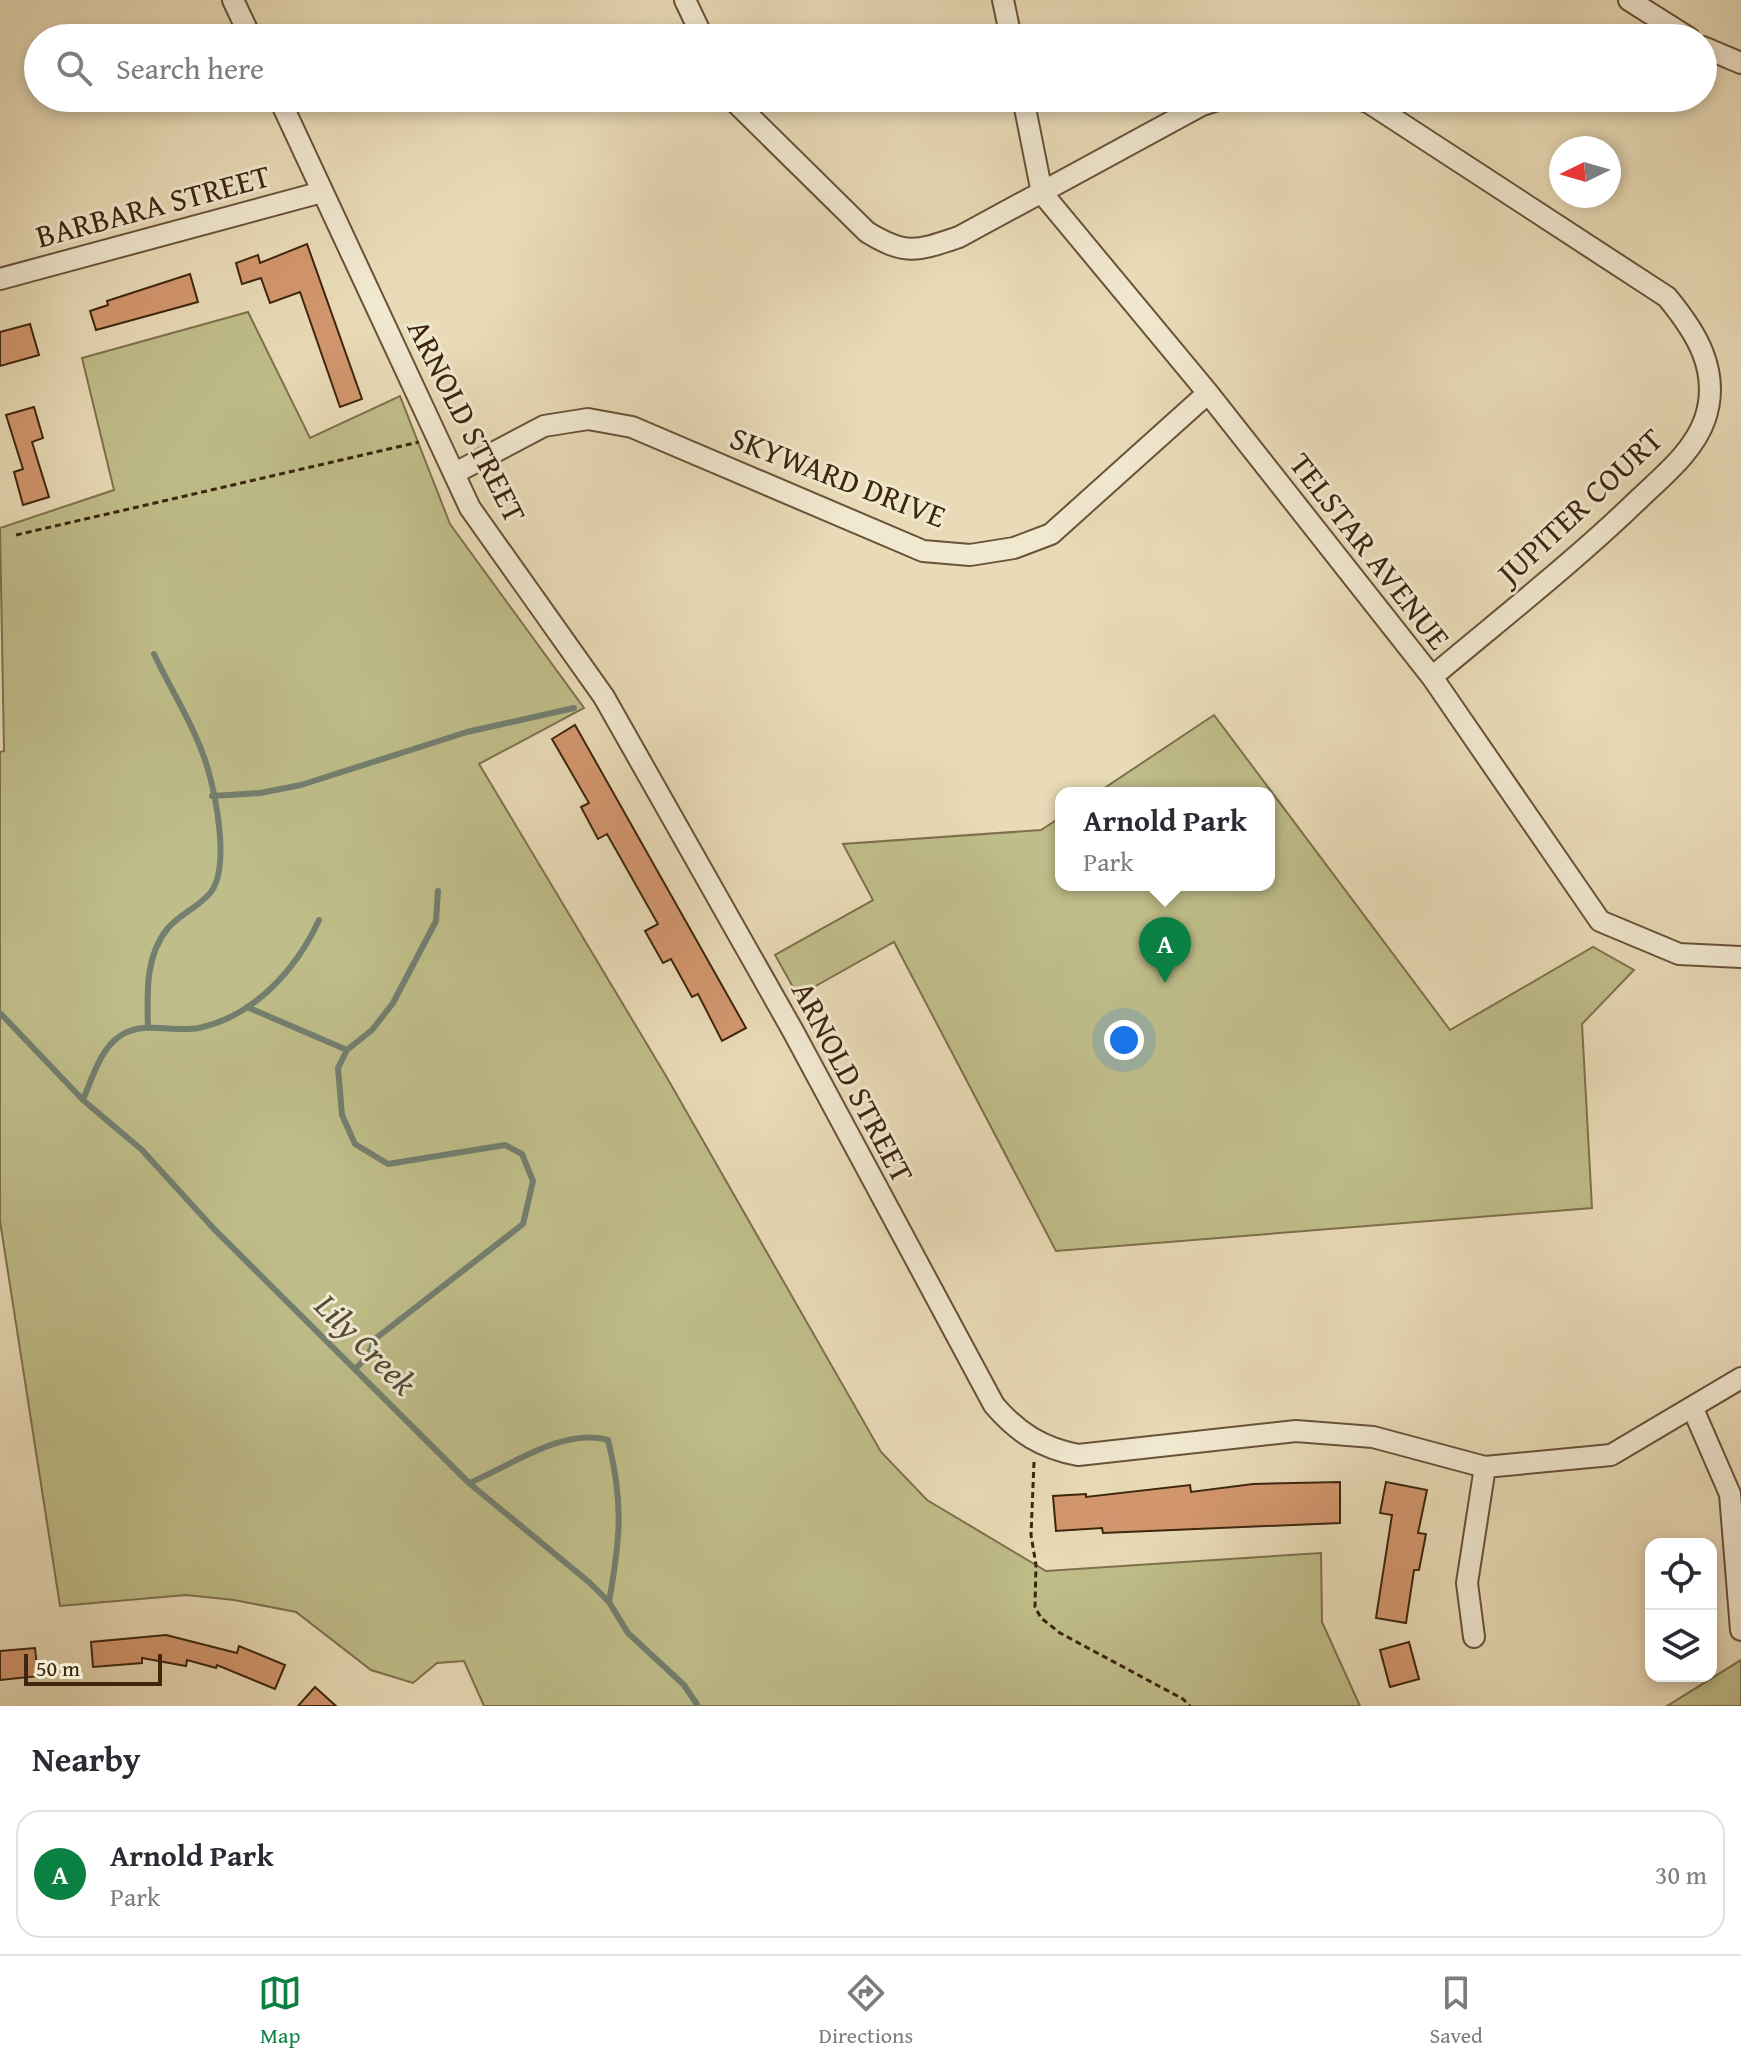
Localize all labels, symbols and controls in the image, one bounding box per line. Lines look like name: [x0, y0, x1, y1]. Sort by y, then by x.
search box: [24, 24, 1717, 112]
icon: search: [52, 46, 96, 90]
text: Search here: [116, 46, 264, 90]
north arrow: [1549, 136, 1621, 208]
street label: BARBARA STREET: [31, 152, 275, 259]
street label: ARNOLD STREET: [396, 311, 539, 531]
street label: SKYWARD DRIVE: [723, 414, 953, 539]
street label: JUPITER COURT: [1483, 416, 1673, 598]
street label: TELSTAR AVENUE: [1278, 442, 1462, 659]
popup: [1055, 787, 1275, 891]
text: Arnold Park: [1083, 798, 1247, 842]
text: Park: [1083, 842, 1133, 881]
pin: A: [1139, 917, 1191, 983]
street label: ARNOLD STREET: [780, 972, 926, 1191]
your location: [1104, 1020, 1144, 1060]
water label: Lily Creek: [304, 1281, 429, 1406]
map controls: [1645, 1538, 1717, 1682]
button: locate: [1645, 1538, 1717, 1610]
button: layers: [1645, 1610, 1717, 1682]
scale bar: [24, 1650, 162, 1686]
text: 50 m: [36, 1652, 80, 1684]
text: Nearby: [32, 1734, 141, 1783]
text: Arnold Park: [110, 1833, 273, 1877]
text: A: [52, 1855, 68, 1894]
text: 30 m: [1655, 1855, 1707, 1894]
text: Park: [110, 1877, 160, 1916]
tab: Map: [258, 1971, 302, 2051]
tab: Directions: [819, 1971, 913, 2051]
tab: Saved: [1430, 1971, 1483, 2051]

